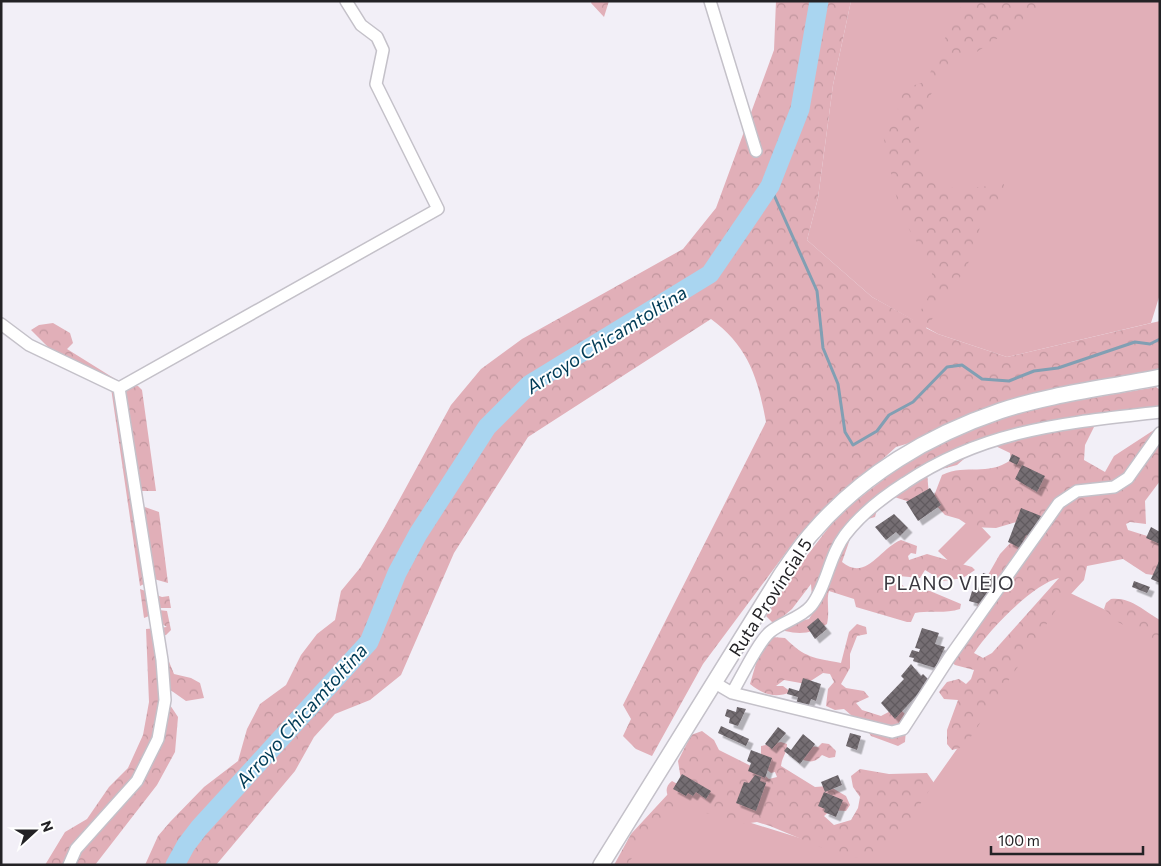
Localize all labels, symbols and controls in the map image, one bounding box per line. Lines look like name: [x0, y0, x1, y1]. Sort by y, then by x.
water label: Arroyo Chicamtoltina: [520, 280, 691, 398]
street label: Ruta Provincial 5: [724, 534, 816, 660]
district label: PLANO VIEJO: [883, 571, 1015, 594]
water label: Arroyo Chicamtoltina: [230, 638, 372, 792]
north arrow: [10, 806, 60, 856]
text: N: [38, 818, 57, 834]
scale bar: [991, 824, 1144, 856]
text: 100 m: [998, 831, 1040, 849]

